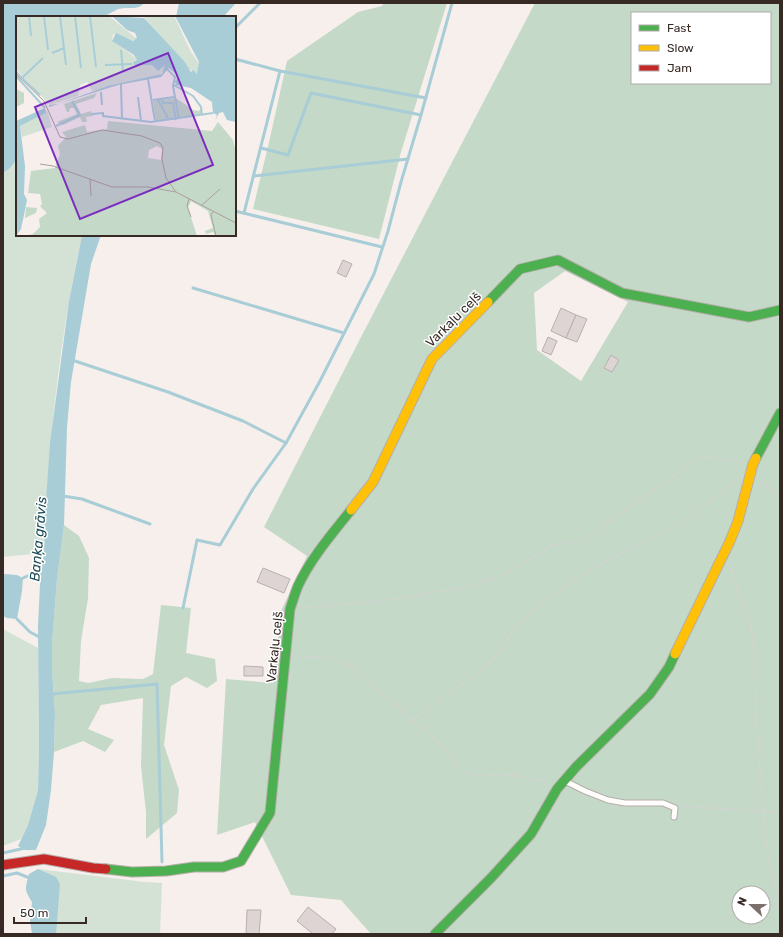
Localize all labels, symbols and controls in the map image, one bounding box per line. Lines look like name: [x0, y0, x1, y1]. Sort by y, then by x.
legend: [631, 12, 771, 84]
inset map: [16, 16, 236, 236]
text: Fast: [667, 21, 691, 35]
text: Slow: [667, 41, 694, 55]
text: Jam: [667, 61, 692, 75]
street label: Varkaļu ceļš: [423, 288, 484, 350]
water label: Baņķa grāvis: [26, 496, 51, 582]
street label: Varkaļu ceļš: [263, 610, 286, 684]
north arrow: [731, 885, 771, 925]
text: N: [735, 895, 750, 908]
scale bar: [14, 899, 86, 925]
text: 50 m: [20, 906, 48, 920]

